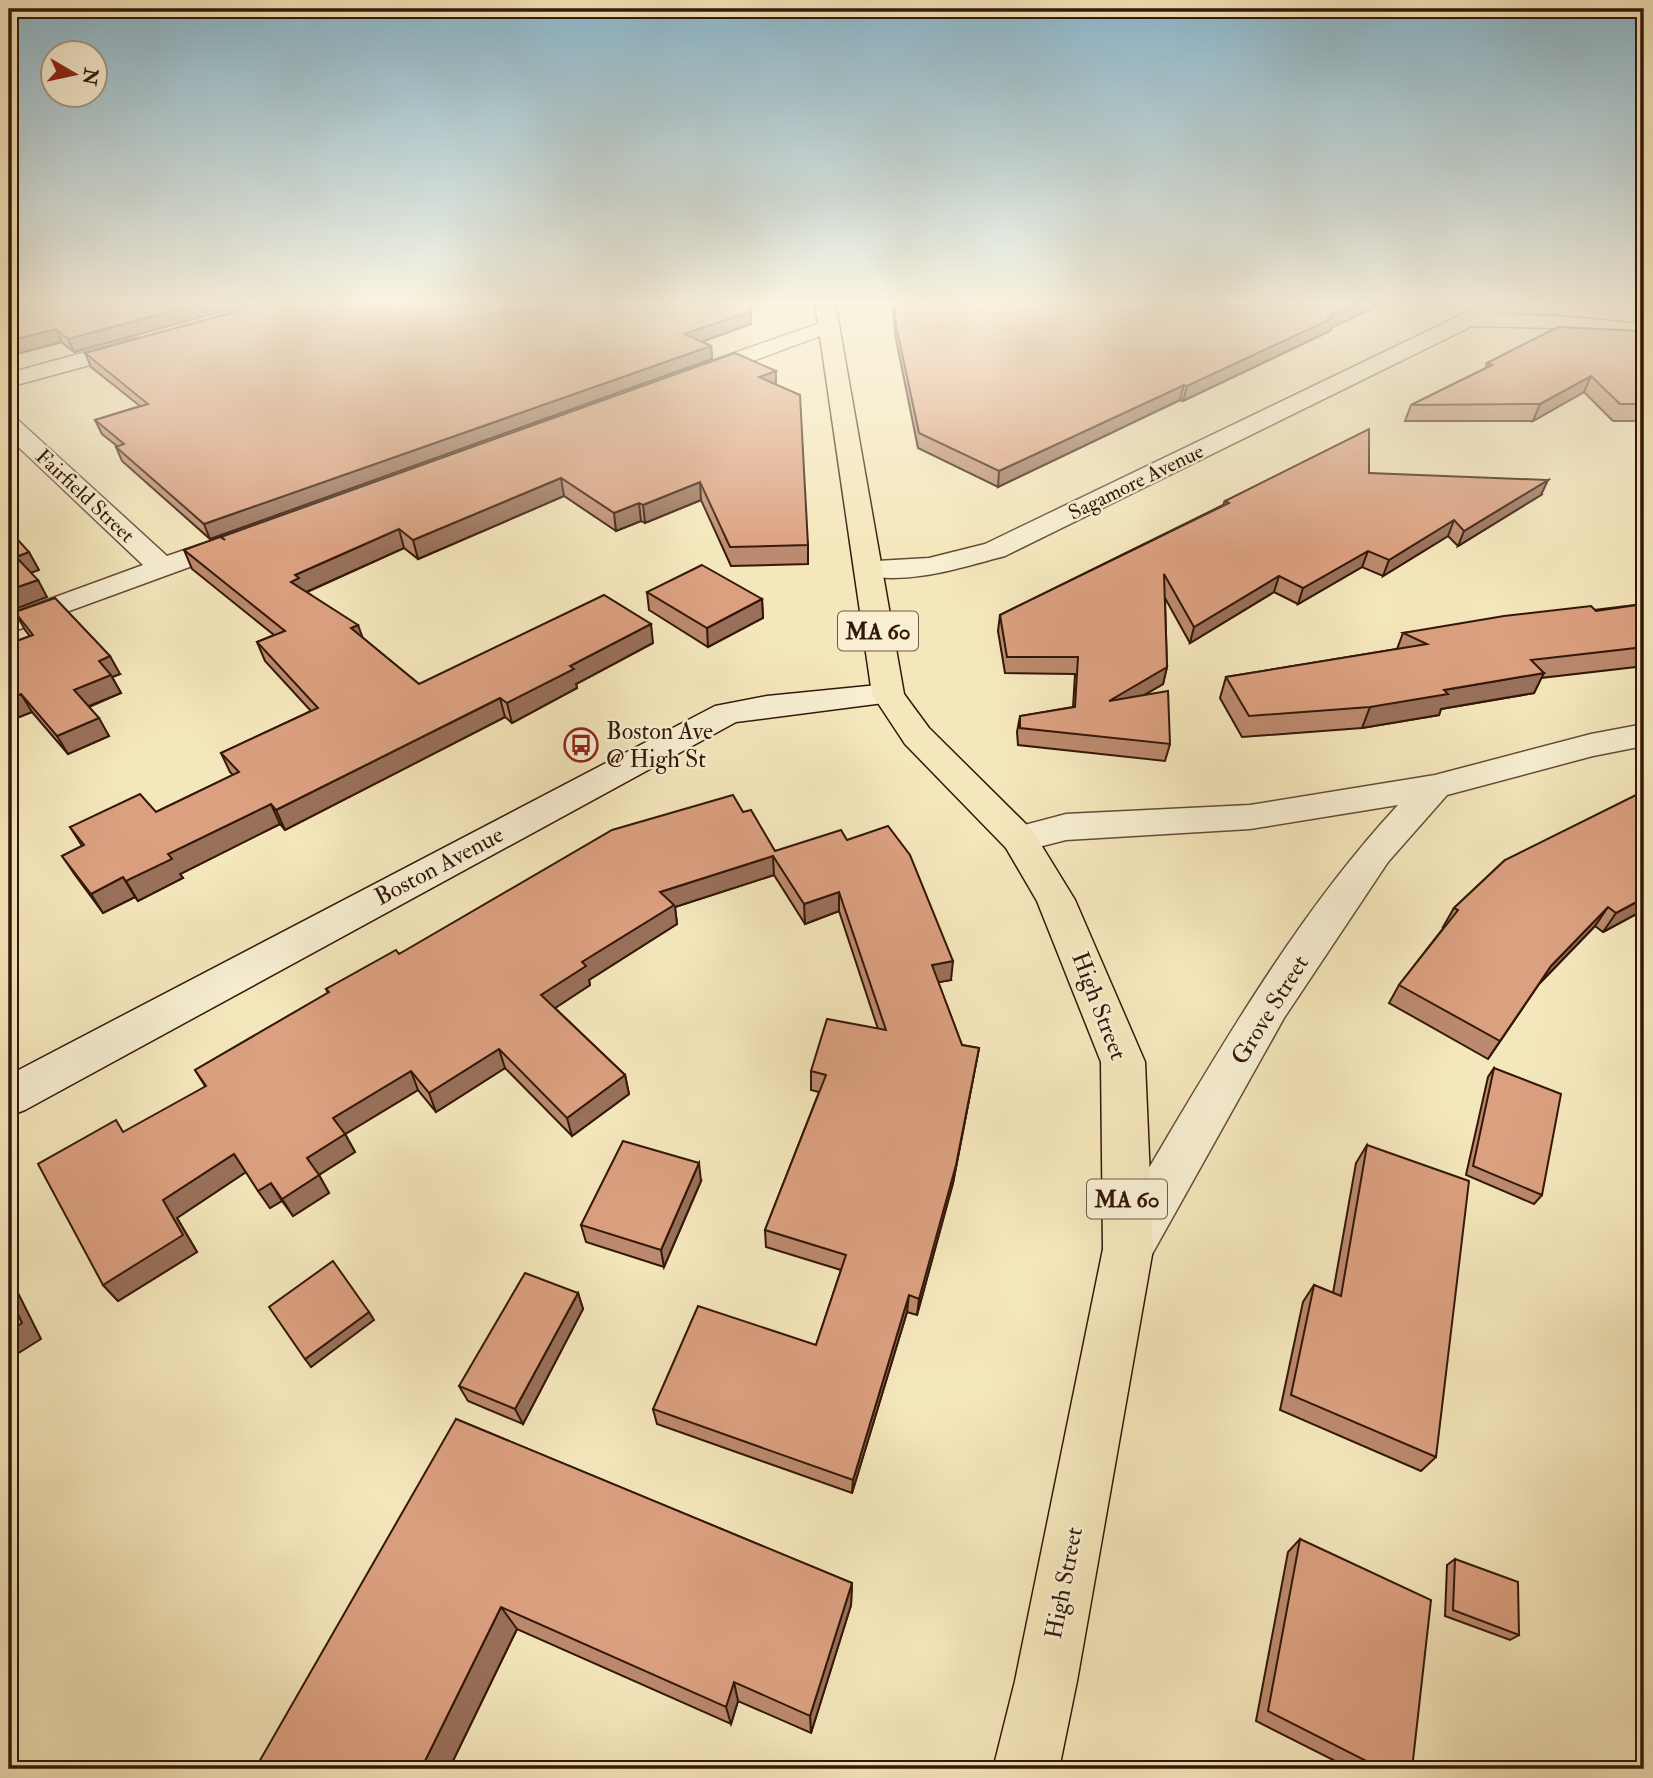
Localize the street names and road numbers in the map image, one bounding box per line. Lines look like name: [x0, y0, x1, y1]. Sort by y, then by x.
street label: Sagamore Avenue: [1064, 437, 1208, 526]
street label: Fairfield Street: [30, 443, 140, 549]
road number: MA 60: [838, 611, 918, 650]
street label: Boston Avenue: [369, 819, 509, 913]
street label: High Street: [1064, 948, 1134, 1065]
street label: Grove Street: [1224, 949, 1316, 1071]
road number: MA 60: [1087, 1180, 1167, 1218]
street label: High Street: [1038, 1524, 1090, 1642]

